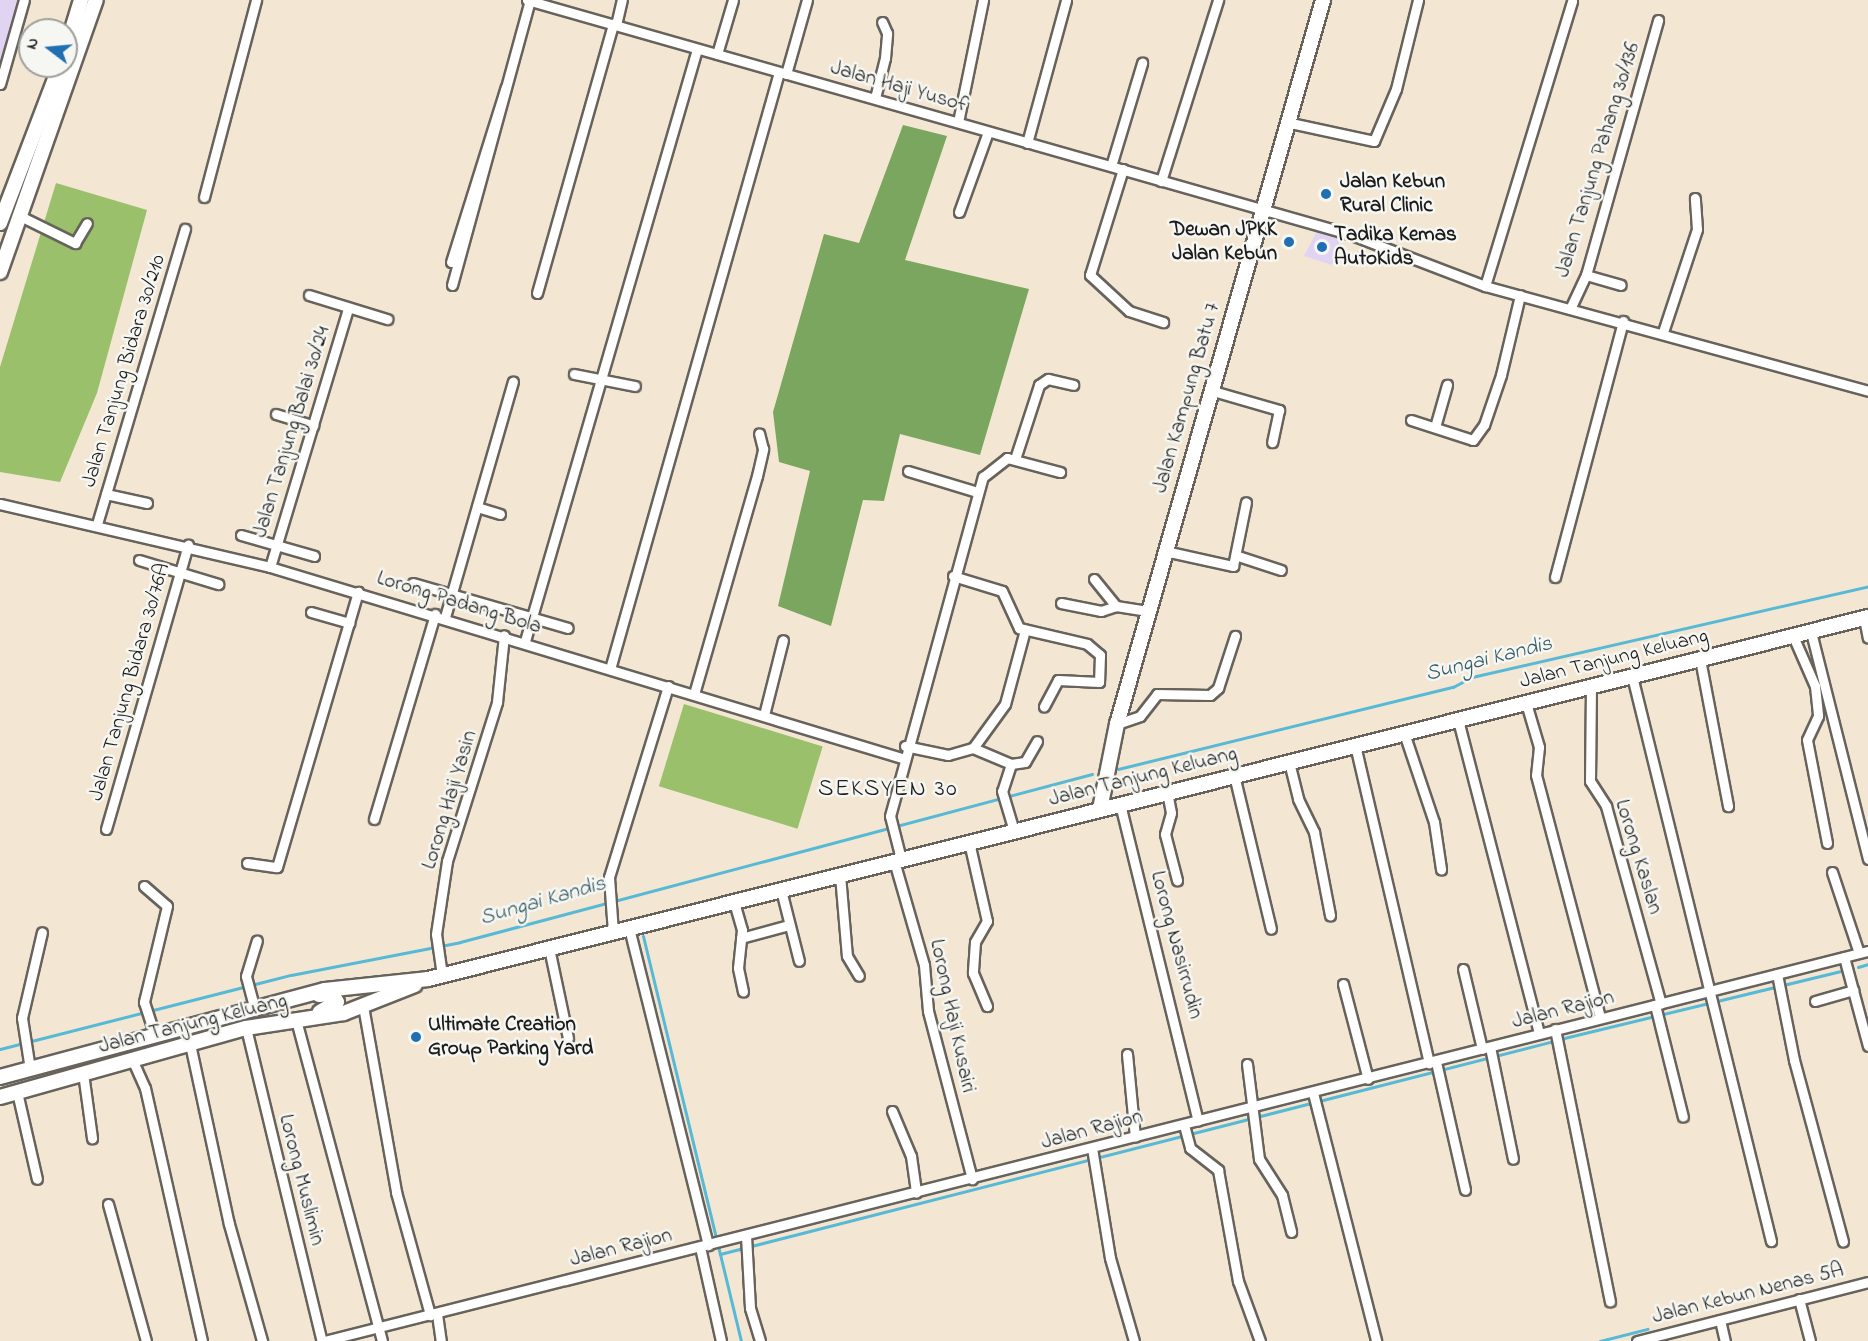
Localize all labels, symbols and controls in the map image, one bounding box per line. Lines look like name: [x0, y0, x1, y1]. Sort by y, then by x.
north arrow: [18, 18, 78, 78]
text: N: [20, 35, 46, 52]
street label: Jalan Tanjung Pahang 30/136: [1550, 39, 1646, 281]
street label: Jalan Haji Yusof: [827, 55, 971, 119]
place label: Jalan Kebun Rural Clinic: [1340, 169, 1445, 219]
marker: Jalan Kebun Rural Clinic: [1317, 185, 1335, 203]
place label: Dewan JPKK Jalan Kebun: [1170, 217, 1277, 267]
place label: Tadika Kemas AutoKids: [1334, 222, 1457, 272]
marker: Dewan JPKK Jalan Kebun: [1282, 235, 1296, 249]
marker: Tadika Kemas AutoKids: [1315, 240, 1329, 254]
street label: Jalan Tanjung Bidara 30/210: [77, 252, 171, 490]
street label: Jalan Kampung Batu 7: [1148, 300, 1226, 496]
street label: Jalan Tanjung Balai 30/24: [248, 323, 336, 541]
street label: Jalan Tanjung Bidara 30/76A: [84, 560, 176, 804]
street label: Lorong Padang Bola: [374, 566, 544, 640]
street label: Jalan Tanjung Keluang: [1517, 623, 1711, 695]
water label: Sungai Kandis: [1423, 632, 1555, 688]
street label: Lorong Haji Yasin: [417, 728, 483, 872]
street label: Jalan Tanjung Keluang: [1046, 741, 1240, 813]
district label: SEKSYEN 30: [818, 776, 958, 804]
street label: Lorong Kaslan: [1609, 797, 1667, 917]
street label: Lorong Nasirrudin: [1144, 868, 1208, 1022]
water label: Sungai Kandis: [477, 871, 609, 933]
street label: Lorong Haji Kusairi: [923, 937, 981, 1095]
street label: Jalan Rajion: [1509, 985, 1617, 1035]
street label: Jalan Tanjung Keluang: [96, 988, 290, 1060]
place label: Ultimate Creation Group Parking Yard: [428, 1012, 593, 1062]
marker: Ultimate Creation Group Parking Yard: [409, 1030, 423, 1044]
street label: Jalan Rajion: [1038, 1104, 1146, 1156]
street label: Lorong Muslimin: [273, 1112, 329, 1248]
street label: Jalan Rajion: [567, 1223, 675, 1273]
street label: Jalan Kebun Nenas 5A: [1650, 1258, 1846, 1330]

